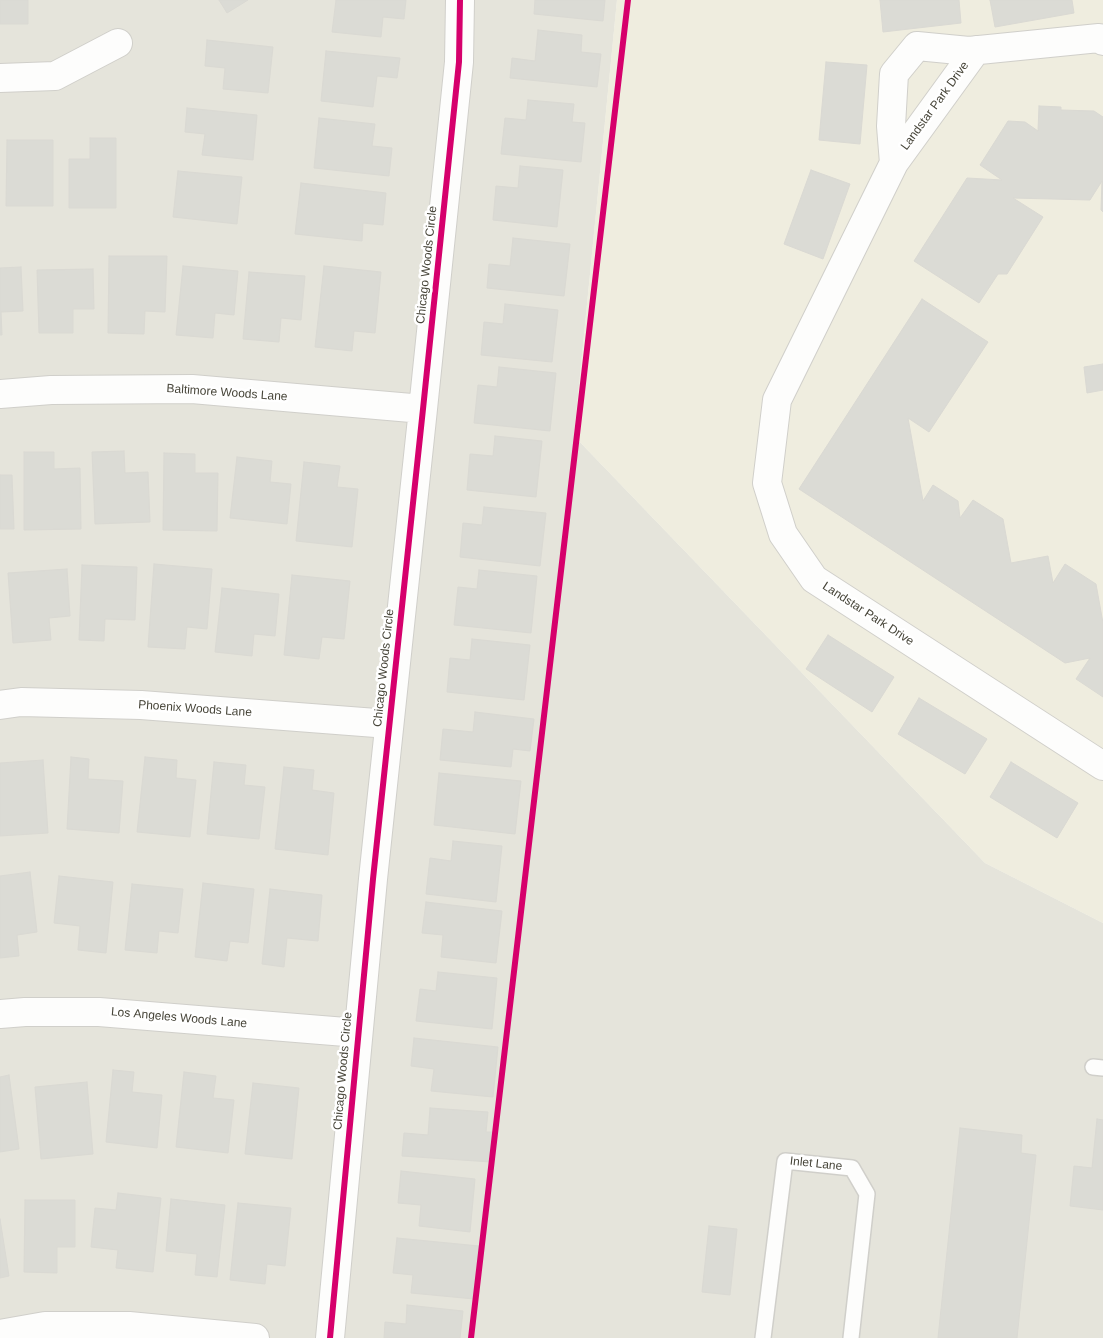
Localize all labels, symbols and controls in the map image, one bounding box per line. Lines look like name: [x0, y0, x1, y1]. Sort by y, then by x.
street label: Landstar Park Drive: [898, 59, 972, 153]
street label: Chicago Woods Circle: [414, 205, 440, 325]
street label: Baltimore Woods Lane: [166, 382, 288, 404]
street label: Landstar Park Drive: [820, 579, 916, 649]
street label: Chicago Woods Circle: [371, 608, 397, 728]
street label: Phoenix Woods Lane: [138, 698, 252, 720]
street label: Los Angeles Woods Lane: [110, 1005, 248, 1031]
street label: Chicago Woods Circle: [331, 1011, 355, 1131]
street label: Inlet Lane: [789, 1154, 843, 1174]

